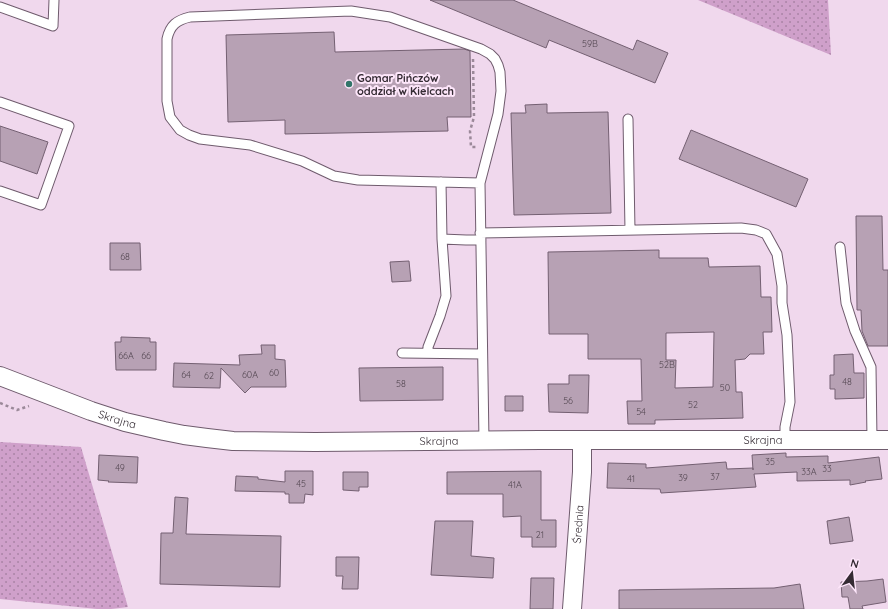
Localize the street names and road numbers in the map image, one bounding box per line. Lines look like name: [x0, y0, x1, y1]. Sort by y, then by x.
street label: Skrajna: [97, 407, 137, 431]
street label: Skrajna: [744, 433, 782, 447]
street label: Skrajna: [419, 434, 458, 448]
street label: Średnia: [570, 505, 587, 544]

